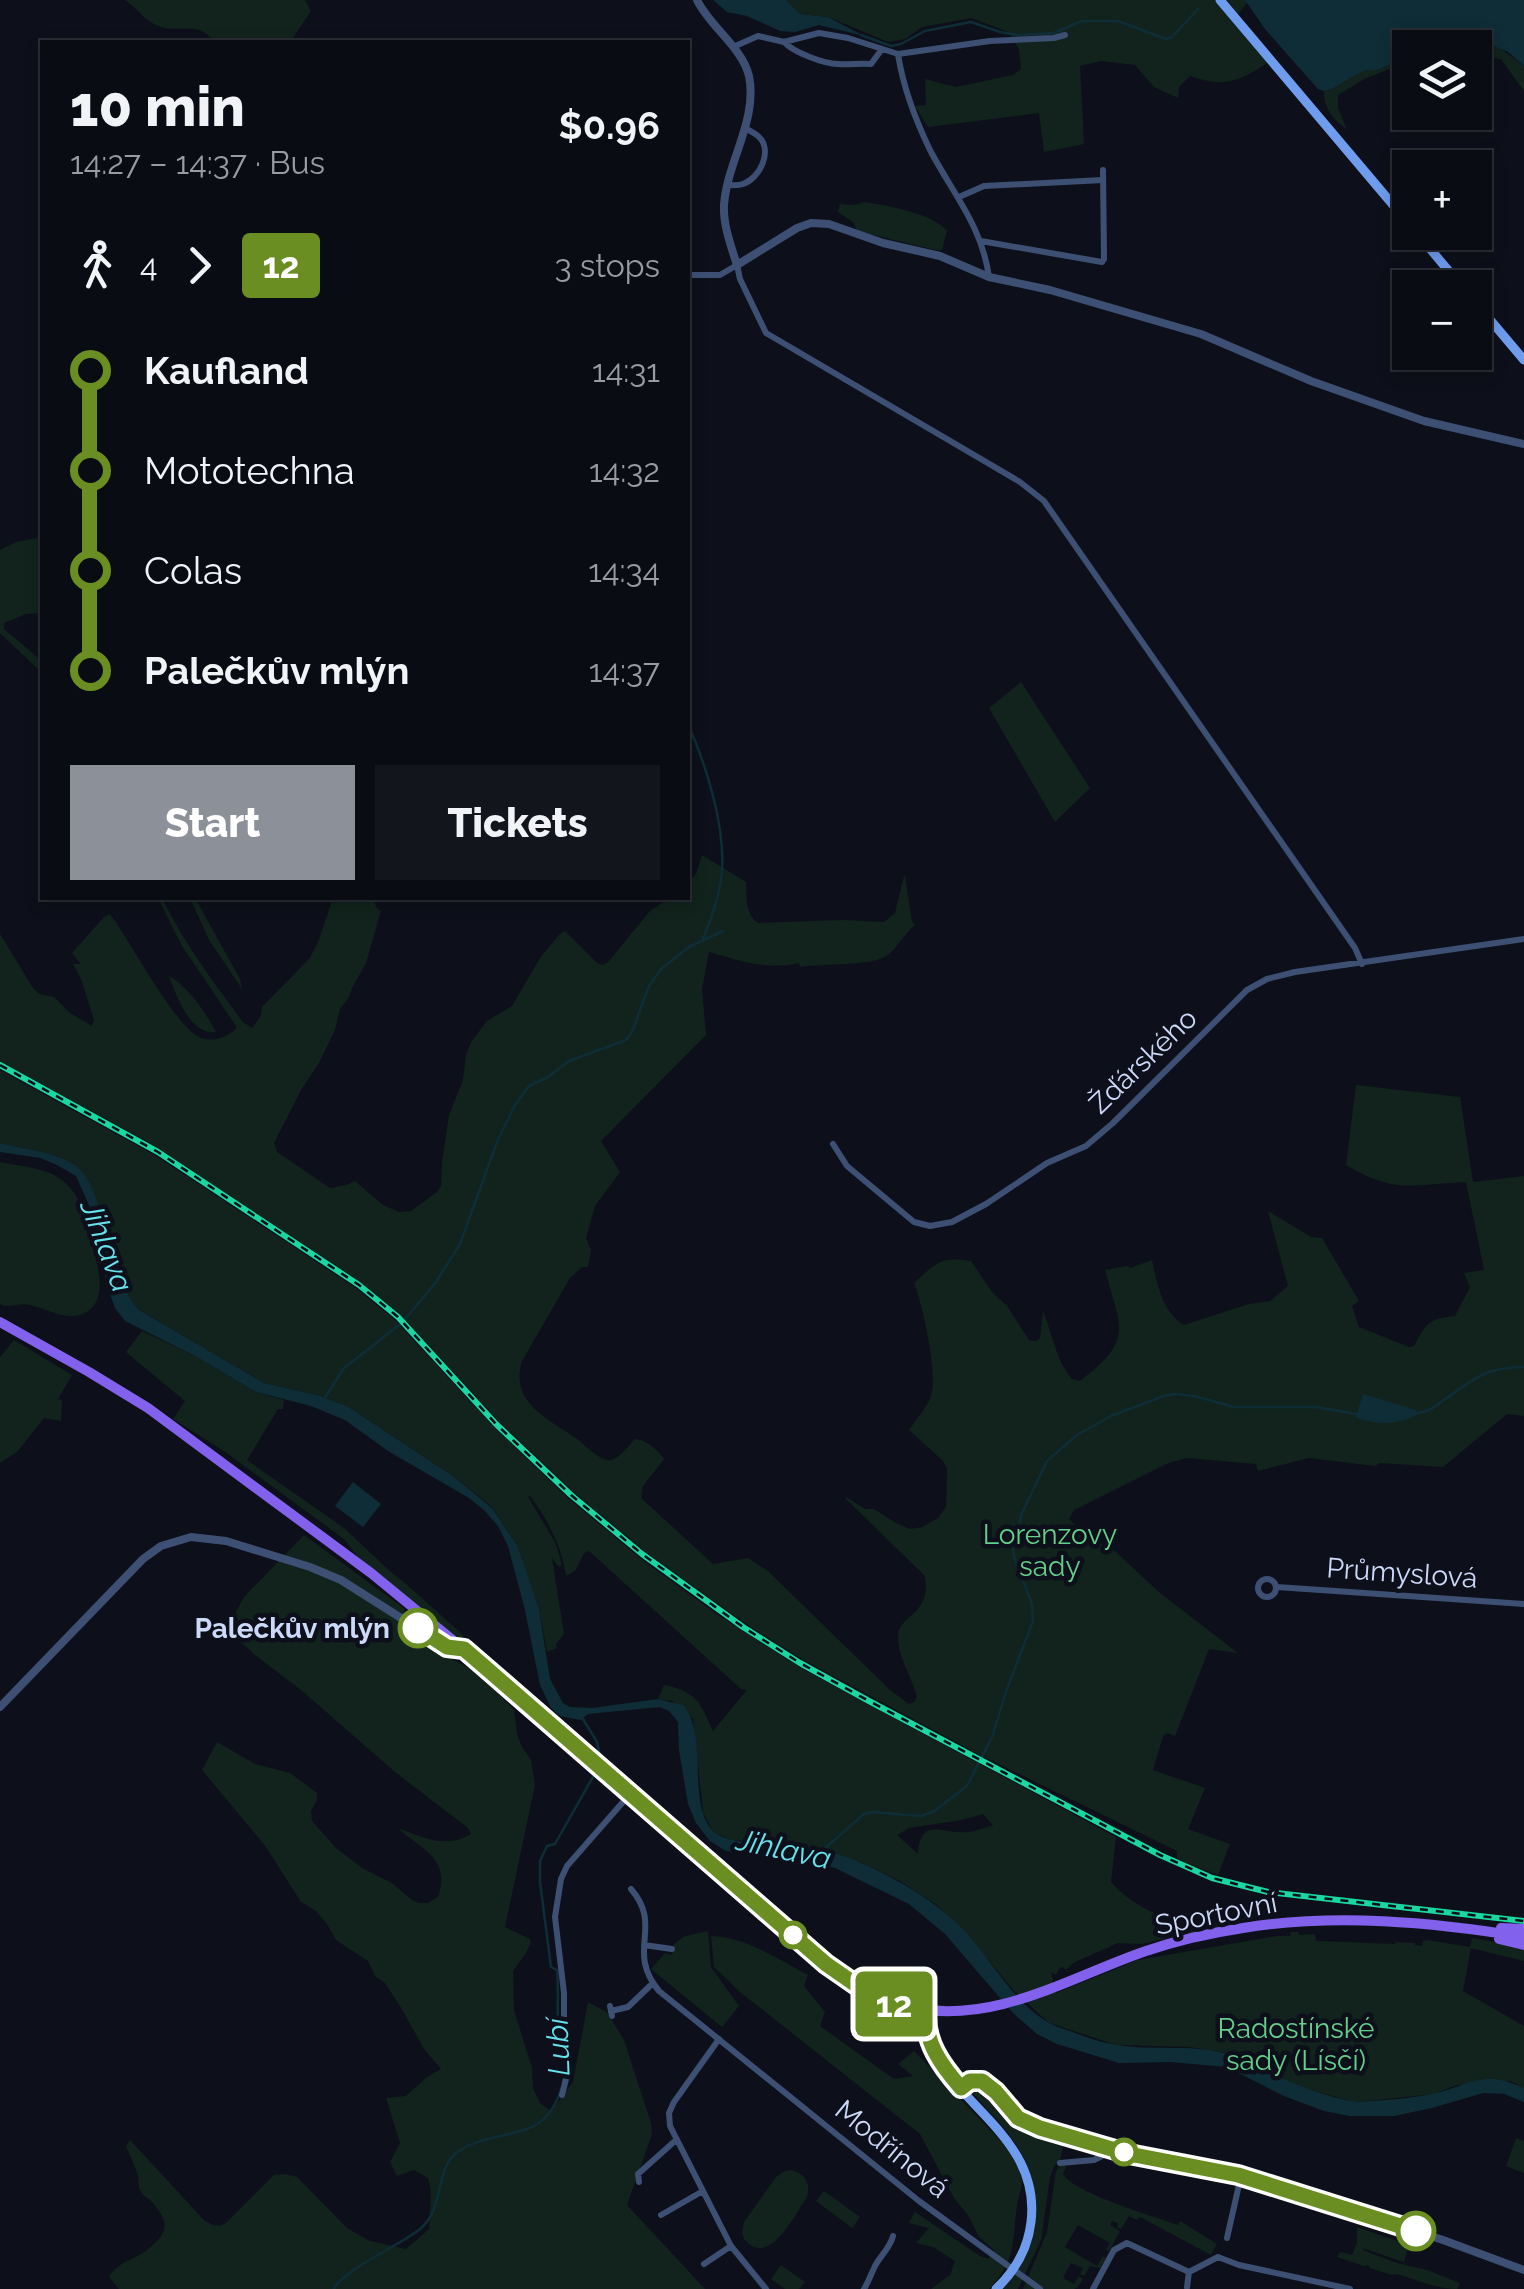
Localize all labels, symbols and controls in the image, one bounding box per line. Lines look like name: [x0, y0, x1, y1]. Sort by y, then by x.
map controls: [1392, 30, 1492, 370]
button: layers: [1392, 30, 1492, 130]
text: 10 min: [70, 74, 245, 139]
text: $0.96: [559, 103, 660, 148]
text: 14:27 – 14:37 · Bus: [70, 144, 325, 181]
button: +: [1392, 150, 1492, 250]
icon: walk: [70, 238, 125, 293]
icon: forward: [172, 238, 227, 293]
text: 12: [262, 245, 300, 286]
text: 4: [140, 247, 157, 284]
text: 3 stops: [555, 247, 660, 284]
button: −: [1392, 270, 1492, 370]
text: Kaufland: [144, 348, 309, 393]
text: 14:31: [592, 352, 660, 389]
text: Mototechna: [144, 448, 355, 493]
text: 14:32: [589, 452, 660, 489]
text: Colas: [144, 548, 242, 593]
text: 14:34: [588, 552, 660, 589]
text: Palečkův mlýn: [144, 648, 409, 693]
text: 14:37: [589, 652, 660, 689]
button: Start: [70, 765, 355, 880]
button: Tickets: [375, 765, 660, 880]
street label: Žďárského: [1082, 1002, 1204, 1120]
water label: Jihlava: [73, 1193, 140, 1297]
park label: Lorenzovy sady: [983, 1518, 1117, 1583]
street label: Průmyslová: [1325, 1551, 1479, 1595]
marker: Palečkův mlýn: [399, 1609, 437, 1647]
place label: Palečkův mlýn: [194, 1612, 390, 1645]
water label: Jihlava: [732, 1822, 834, 1876]
street label: Sportovní: [1152, 1886, 1281, 1942]
unlabelled marker: [780, 1922, 806, 1948]
line badge: 12: [849, 1972, 939, 2036]
text: 12: [875, 1984, 913, 2025]
park label: Radostínské sady (Lísčí): [1218, 2012, 1374, 2077]
water label: Lubí: [539, 2015, 576, 2076]
street label: Modřínová: [829, 2093, 955, 2205]
unlabelled marker: [1111, 2139, 1137, 2165]
unlabelled marker: [1397, 2212, 1435, 2250]

